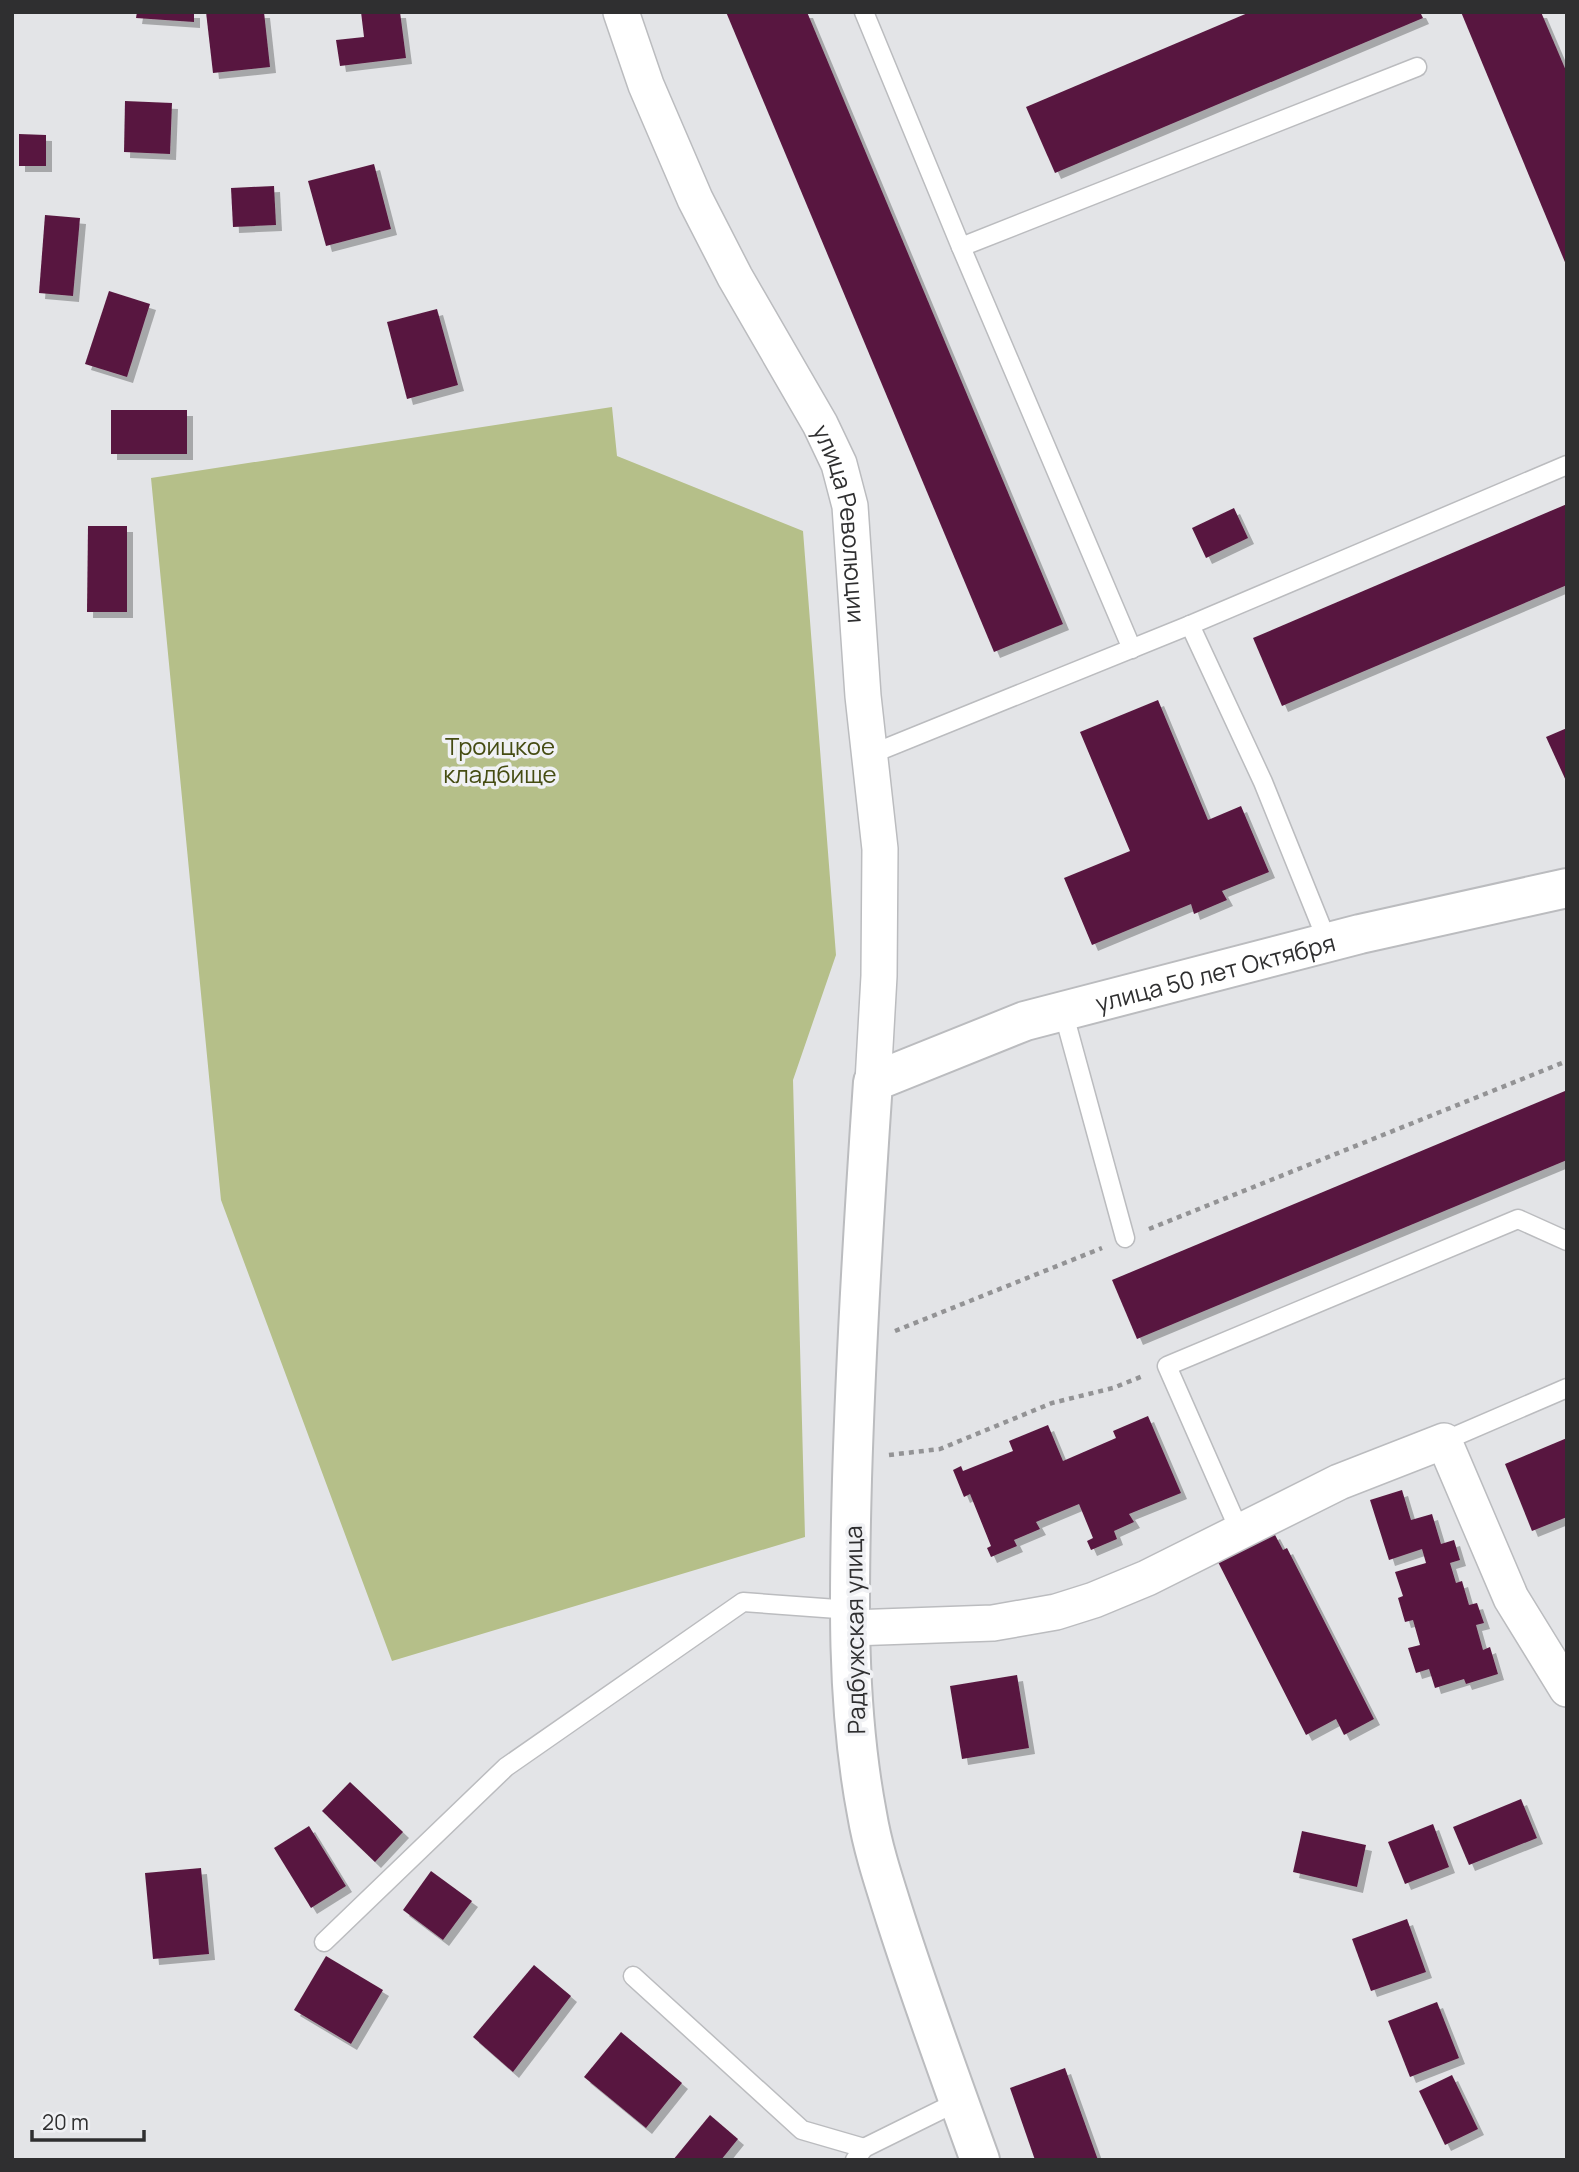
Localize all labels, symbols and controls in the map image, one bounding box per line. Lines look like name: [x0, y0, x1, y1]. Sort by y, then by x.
street label: улица Революции: [806, 418, 874, 624]
park label: Троицкое кладбище: [443, 729, 557, 790]
street label: улица 50 лет Октября: [1092, 925, 1338, 1019]
street label: Радбужская улица: [836, 1525, 872, 1735]
scale bar: [32, 2098, 144, 2142]
text: 20 m: [42, 2108, 89, 2136]

